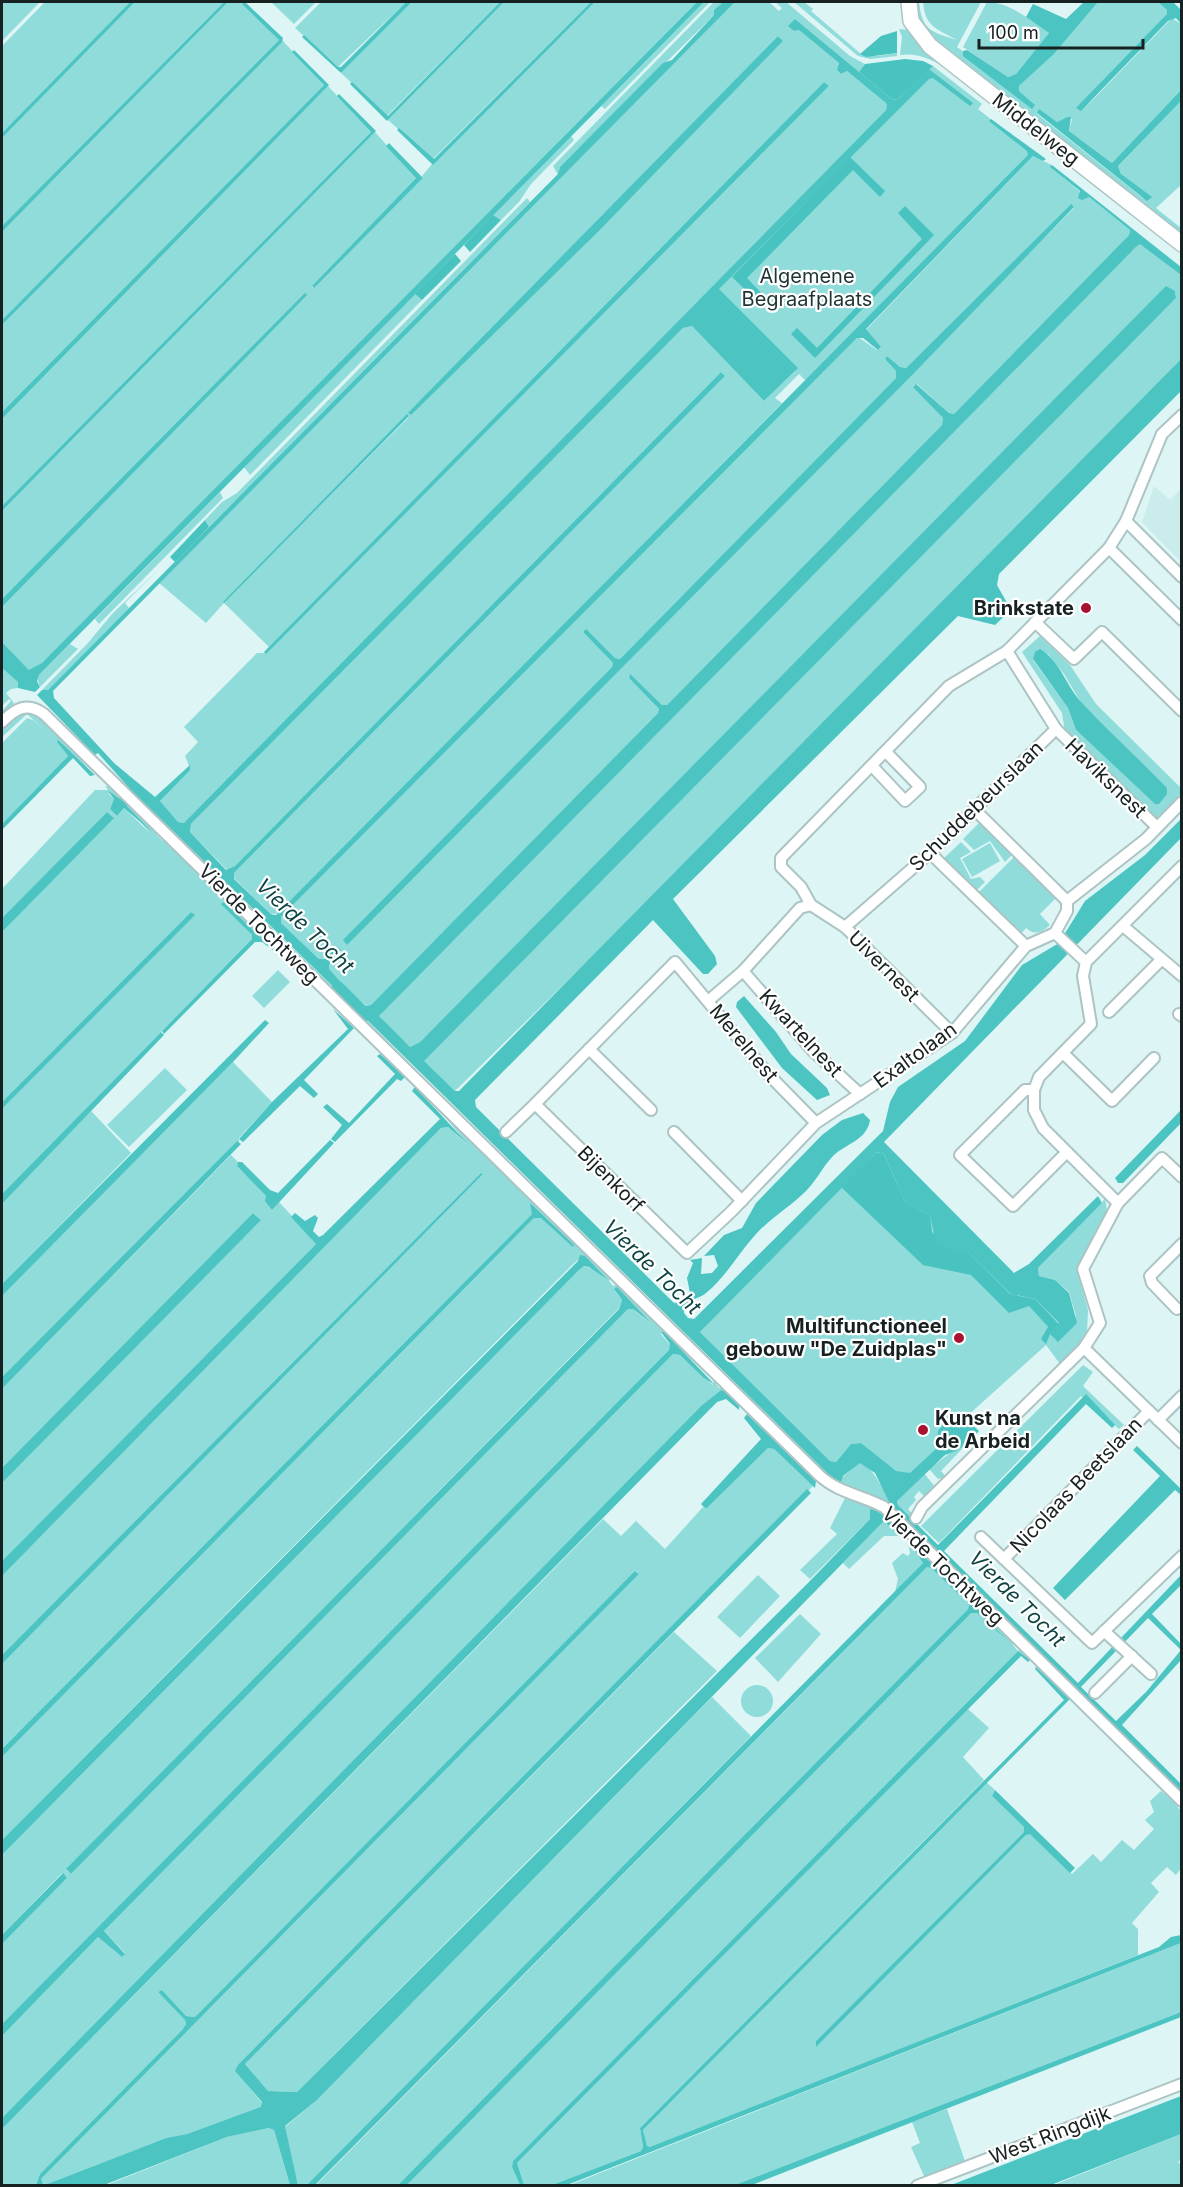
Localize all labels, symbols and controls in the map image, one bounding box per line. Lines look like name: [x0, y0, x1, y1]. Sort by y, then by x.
scale bar: [979, 12, 1142, 50]
text: 100 m: [988, 22, 1039, 43]
street label: Middelweg: [988, 88, 1084, 170]
park label: Algemene Begraafplaats: [742, 264, 872, 311]
place label: Brinkstate: [974, 596, 1074, 620]
marker: Brinkstate: [1079, 601, 1093, 615]
street label: Haviksnest: [1060, 733, 1152, 823]
street label: Schuddebeurslaan: [904, 736, 1048, 876]
street label: Vierde Tochtweg: [194, 859, 324, 989]
water label: Vierde Tocht: [251, 873, 359, 979]
street label: Uivernest: [843, 925, 925, 1007]
street label: Kwartelnest: [754, 984, 848, 1082]
street label: Merelnest: [705, 999, 784, 1087]
street label: Exaltolaan: [869, 1017, 961, 1093]
street label: Bijenkorf: [573, 1141, 650, 1218]
water label: Vierde Tocht: [598, 1214, 707, 1320]
place label: Multifunctioneel gebouw "De Zuidplas": [726, 1314, 947, 1361]
marker: Multifunctioneel gebouw "De Zuidplas": [952, 1331, 966, 1345]
place label: Kunst na de Arbeid: [935, 1406, 1030, 1453]
street label: Nicolaas Beetslaan: [1005, 1412, 1147, 1558]
marker: Kunst na de Arbeid: [916, 1423, 930, 1437]
street label: Vierde Tochtweg: [877, 1502, 1009, 1630]
water label: Vierde Tocht: [964, 1545, 1072, 1653]
street label: West Ringdijk: [986, 2101, 1114, 2169]

